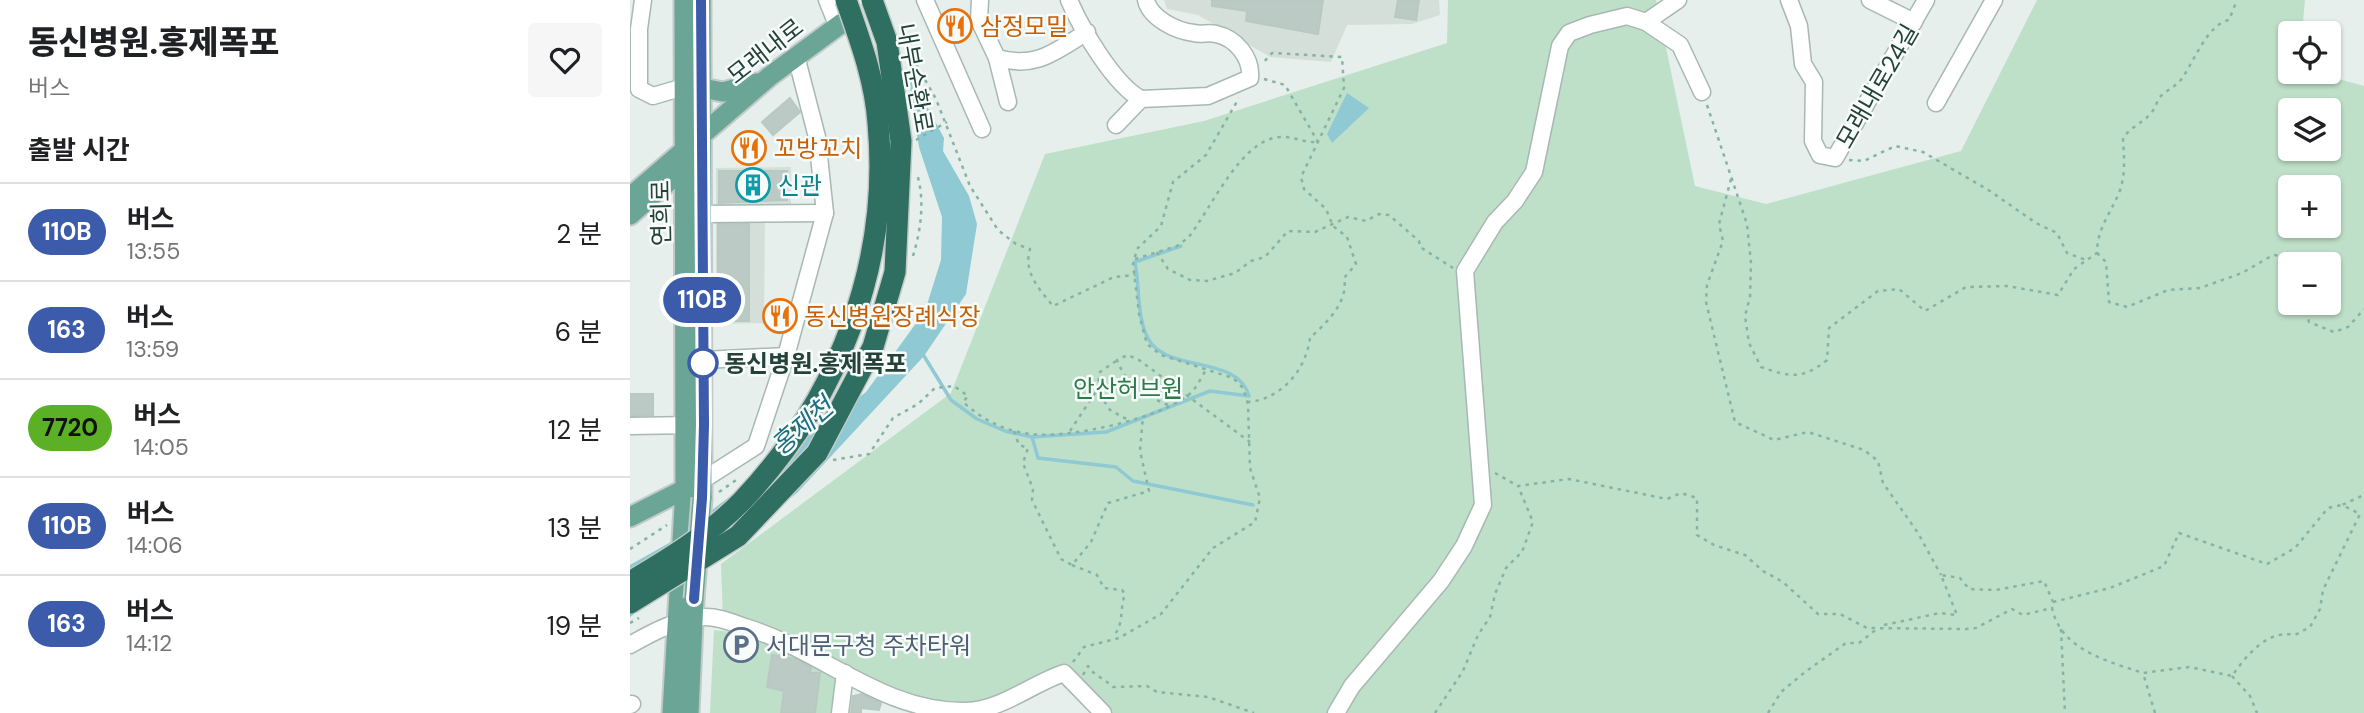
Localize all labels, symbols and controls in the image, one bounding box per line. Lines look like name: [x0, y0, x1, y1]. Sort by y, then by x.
restaurant icon: 삼정모밀: [936, 7, 974, 45]
place label: 삼정모밀: [980, 11, 1068, 42]
street label: 모래내로: [721, 12, 809, 90]
street label: 모래내로24길: [1829, 18, 1925, 154]
text: 동신병원.홍제폭포: [28, 21, 279, 64]
street label: 내부순환로: [890, 21, 940, 135]
map controls: [2278, 21, 2341, 315]
button: locate: [2278, 21, 2341, 84]
button: heart: [528, 23, 602, 97]
text: 버스: [28, 73, 70, 103]
button: layers: [2278, 98, 2341, 161]
restaurant icon: 꼬방꼬치: [730, 129, 768, 167]
text: 출발 시간: [28, 133, 130, 167]
place label: 꼬방꼬치: [774, 133, 862, 164]
building icon: 신관: [734, 166, 772, 204]
place label: 신관: [778, 170, 822, 201]
button: +: [2278, 175, 2341, 238]
street label: 연희로: [645, 180, 677, 246]
text: 버스: [127, 202, 175, 236]
text: 110B: [42, 216, 92, 247]
text: 2 분: [556, 217, 602, 251]
text: 13:55: [127, 236, 180, 266]
button: −: [2278, 252, 2341, 315]
line badge: 110B: [653, 277, 751, 323]
text: 110B: [677, 284, 727, 315]
restaurant icon: 동신병원장례식장: [761, 297, 799, 335]
text: 버스: [126, 300, 174, 334]
place label: 동신병원장례식장: [804, 301, 981, 332]
text: 163: [47, 314, 86, 345]
text: 6 분: [555, 315, 602, 349]
text: 13:59: [126, 334, 179, 364]
marker: 동신병원.홍제폭포: [688, 348, 718, 378]
place label: 동신병원.홍제폭포: [724, 348, 907, 379]
park label: 안산허브원: [1073, 373, 1183, 404]
water label: 홍제천: [764, 388, 843, 462]
text: 버스: [133, 398, 181, 432]
text: 7720: [42, 412, 98, 443]
text: 12 분: [548, 413, 602, 447]
text: 14:05: [133, 432, 189, 462]
text: 버스: [127, 496, 175, 530]
text: 110B: [42, 510, 92, 541]
text: 13 분: [548, 511, 602, 545]
text: 14:06: [127, 530, 183, 560]
text: 버스: [126, 594, 174, 628]
text: 163: [47, 608, 86, 639]
text: 19 분: [547, 609, 602, 643]
parking icon: 서대문구청 주차타워: [722, 626, 760, 664]
text: 14:12: [126, 628, 172, 658]
place label: 서대문구청 주차타워: [766, 630, 971, 661]

